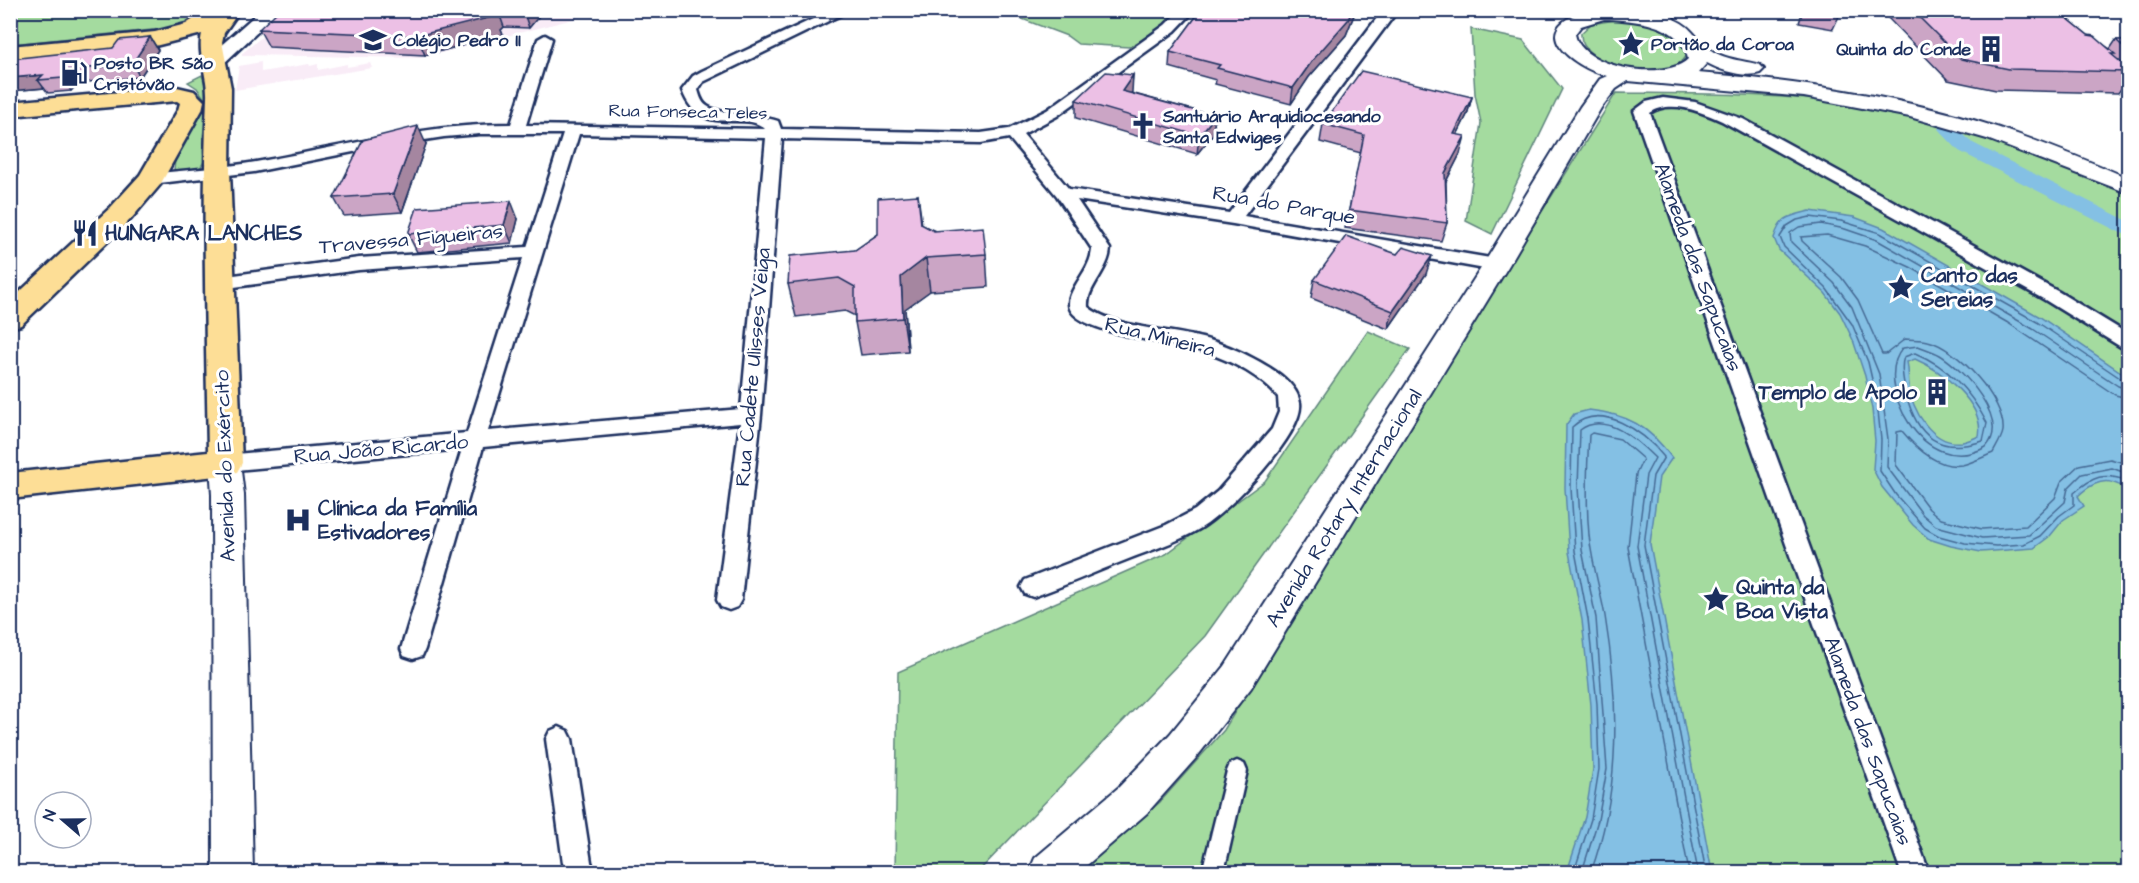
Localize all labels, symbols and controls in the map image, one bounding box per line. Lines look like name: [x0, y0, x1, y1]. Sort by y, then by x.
school or university icon: Colégio Pedro II: [358, 25, 388, 55]
place label: Colégio Pedro II: [393, 28, 521, 54]
place icon: Portão da Coroa: [1616, 29, 1646, 59]
place label: Portão da Coroa: [1651, 32, 1795, 57]
building icon: Quinta do Conde: [1976, 34, 2006, 64]
place label: Quinta do Conde: [1836, 37, 1971, 62]
place label: Posto BR São Cristóvão: [94, 51, 214, 97]
fuel station icon: Posto BR São Cristóvão: [59, 58, 89, 88]
street label: Rua Fonseca Teles: [608, 98, 768, 126]
place label: Santuário Arquidiocesando Santa Edwiges: [1162, 104, 1381, 151]
church icon: Santuário Arquidiocesando Santa Edwiges: [1128, 111, 1158, 141]
street label: Alameda das Sapucaias: [1646, 159, 1749, 376]
street label: Rua do Parque: [1210, 178, 1358, 232]
street label: Travessa Figueiras: [318, 217, 504, 263]
restaurant icon: HUNGARA LANCHES: [70, 218, 100, 248]
place label: HUNGARA LANCHES: [105, 219, 303, 248]
street label: Rua Cadete Ulisses Veiga: [728, 246, 780, 488]
place label: Canto das Sereias: [1920, 261, 2018, 314]
place icon: Canto das Sereias: [1886, 272, 1916, 302]
street label: Rua Mineira: [1102, 309, 1218, 365]
street label: Avenida do Exército: [207, 369, 243, 563]
building icon: Templo de Apolo: [1922, 377, 1952, 407]
place label: Templo de Apolo: [1757, 378, 1917, 408]
street label: Avenida Rotary Internacional: [1259, 383, 1431, 634]
street label: Rua João Ricardo: [293, 427, 470, 471]
place label: Clínica da Família Estivadores: [318, 494, 477, 547]
hospital icon: Clínica da Família Estivadores: [283, 505, 313, 535]
place label: Quinta da Boa Vista: [1736, 573, 1828, 626]
place icon: Quinta da Boa Vista: [1701, 584, 1731, 614]
street label: Alameda das Sapucaias: [1816, 633, 1919, 850]
north arrow: [33, 790, 93, 850]
text: N: [38, 807, 62, 824]

